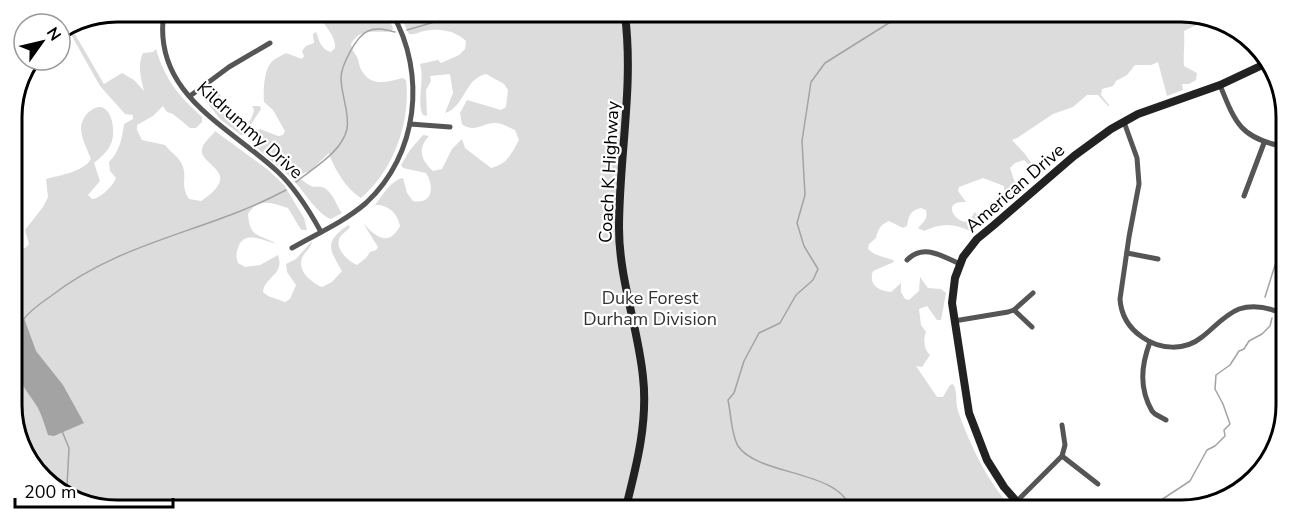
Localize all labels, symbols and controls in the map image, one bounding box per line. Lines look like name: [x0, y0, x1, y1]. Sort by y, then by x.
north arrow: [12, 12, 72, 72]
text: N: [41, 23, 66, 45]
street label: Kildrummy Drive: [192, 76, 308, 184]
street label: Coach K Highway: [593, 100, 625, 244]
street label: American Drive: [960, 138, 1070, 238]
park label: Duke Forest Durham Division: [583, 286, 717, 331]
scale bar: [15, 471, 172, 509]
text: 200 m: [24, 480, 76, 504]

